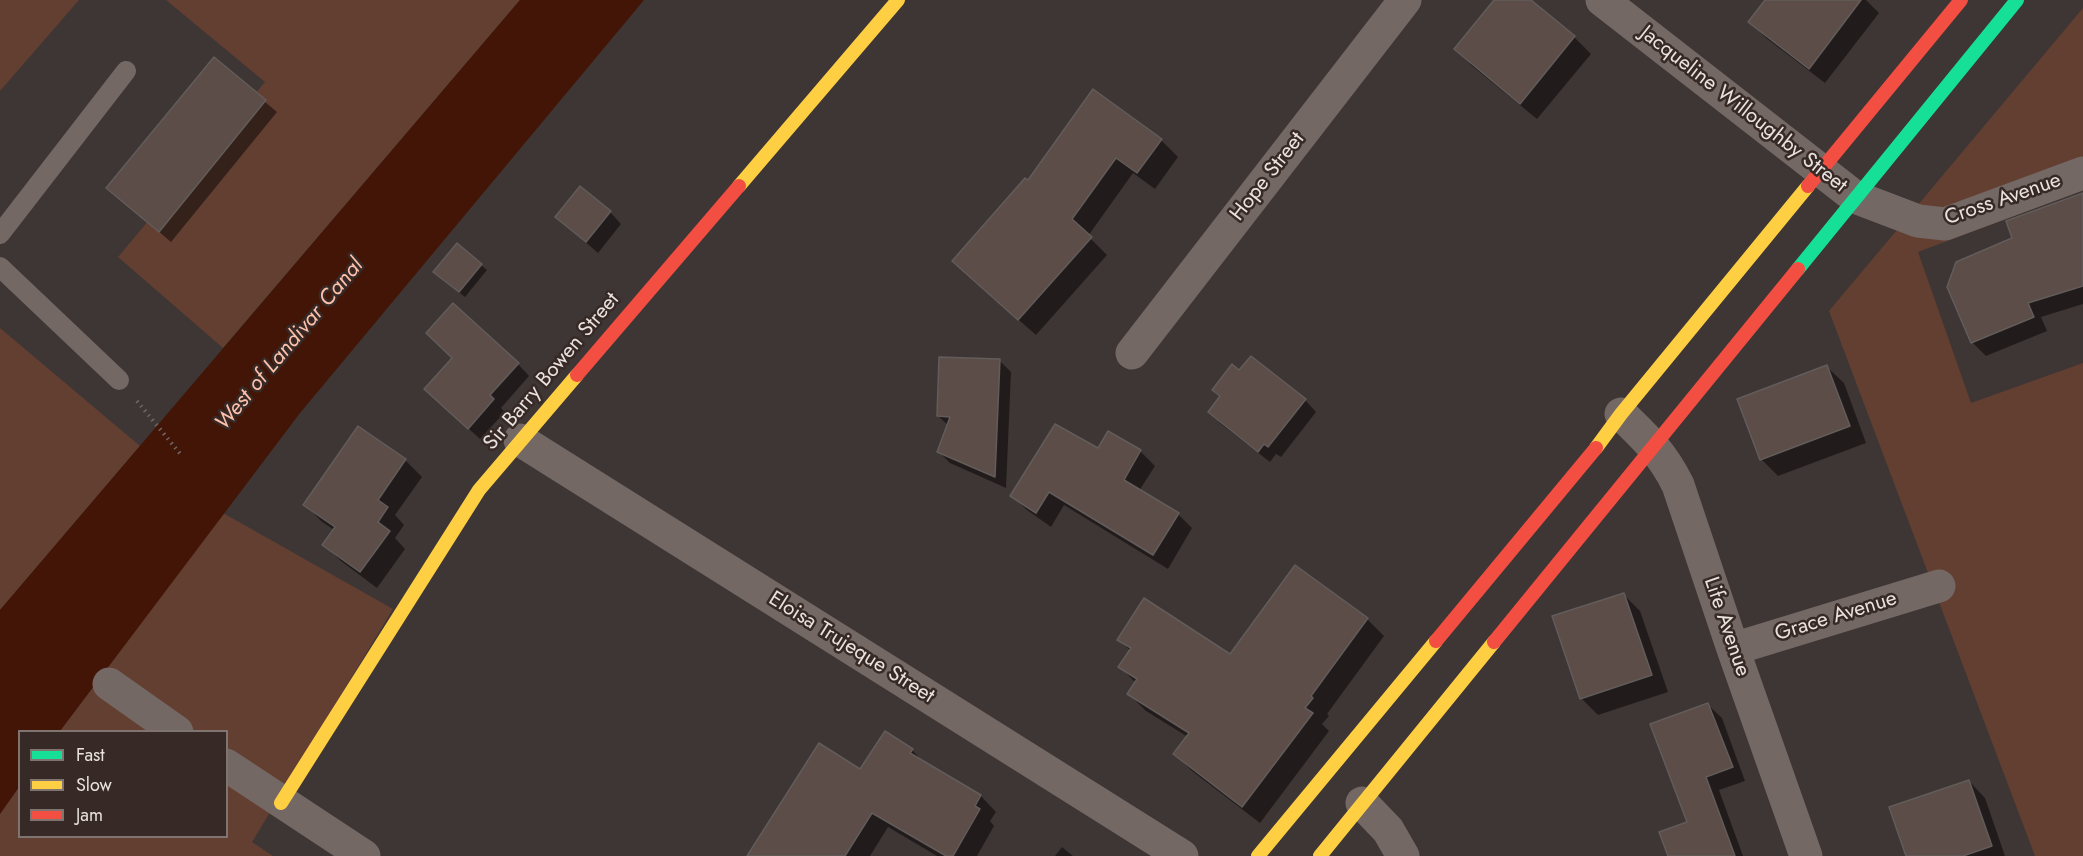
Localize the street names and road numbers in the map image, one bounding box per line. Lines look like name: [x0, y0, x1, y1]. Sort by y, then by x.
street label: Jacqueline Willoughby Street: [1634, 21, 1852, 199]
street label: Hope Street: [1226, 128, 1310, 226]
street label: Cross Avenue: [1942, 168, 2064, 232]
street label: Sir Barry Bowen Street: [479, 288, 625, 456]
street label: Life Avenue: [1697, 574, 1755, 680]
street label: Eloisa Trujeque Street: [763, 587, 939, 709]
street label: Grace Avenue: [1772, 587, 1900, 647]

